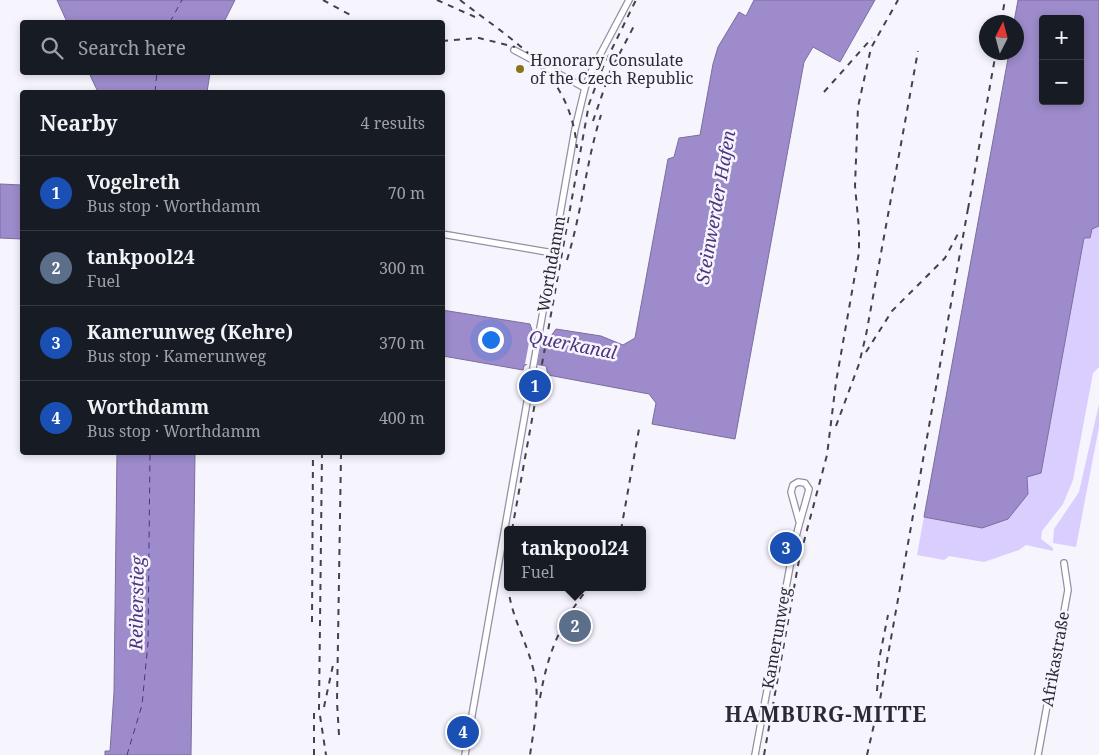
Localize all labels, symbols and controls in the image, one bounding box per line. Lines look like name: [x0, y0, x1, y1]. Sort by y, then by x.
north arrow: [979, 15, 1024, 60]
map controls: [1039, 15, 1084, 105]
button: +: [1039, 15, 1084, 60]
search box: [20, 20, 445, 75]
icon: search: [38, 34, 66, 62]
text: Search here: [78, 35, 186, 61]
place label: Honorary Consulate of the Czech Republic: [530, 49, 694, 89]
button: −: [1039, 60, 1084, 105]
marker: Honorary Consulate of the Czech Republic: [514, 63, 526, 75]
text: Nearby: [40, 109, 118, 137]
text: 4 results: [361, 112, 425, 134]
water label: Steinwerder Hafen: [690, 128, 740, 286]
text: Vogelreth: [87, 169, 180, 195]
text: 1: [51, 182, 61, 204]
text: 70 m: [388, 182, 425, 204]
text: Bus stop · Worthdamm: [87, 195, 261, 217]
street label: Worthdamm: [532, 214, 570, 314]
text: tankpool24: [87, 244, 195, 270]
text: 2: [51, 257, 61, 279]
text: 300 m: [379, 257, 425, 279]
text: Fuel: [87, 270, 120, 292]
text: Kamerunweg (Kehre): [87, 319, 293, 345]
water label: Querkanal: [527, 324, 619, 364]
your location: [478, 327, 504, 353]
text: 3: [51, 332, 61, 354]
text: 370 m: [379, 332, 425, 354]
text: Bus stop · Kamerunweg: [87, 345, 266, 367]
pin: 1: [519, 367, 551, 405]
text: Worthdamm: [87, 394, 209, 420]
text: 4: [51, 407, 61, 429]
text: 400 m: [379, 407, 425, 429]
text: Bus stop · Worthdamm: [87, 420, 261, 442]
popup: [504, 526, 646, 591]
pin: 3: [770, 529, 802, 567]
text: tankpool24: [521, 535, 629, 561]
water label: Reiherstieg: [123, 555, 149, 651]
text: Fuel: [521, 561, 554, 583]
street label: Kamerunweg: [756, 585, 796, 691]
pin: 2: [559, 607, 591, 645]
street label: Afrikastraße: [1036, 610, 1074, 708]
district label: HAMBURG-MITTE: [725, 700, 927, 728]
pin: 4: [447, 713, 479, 751]

